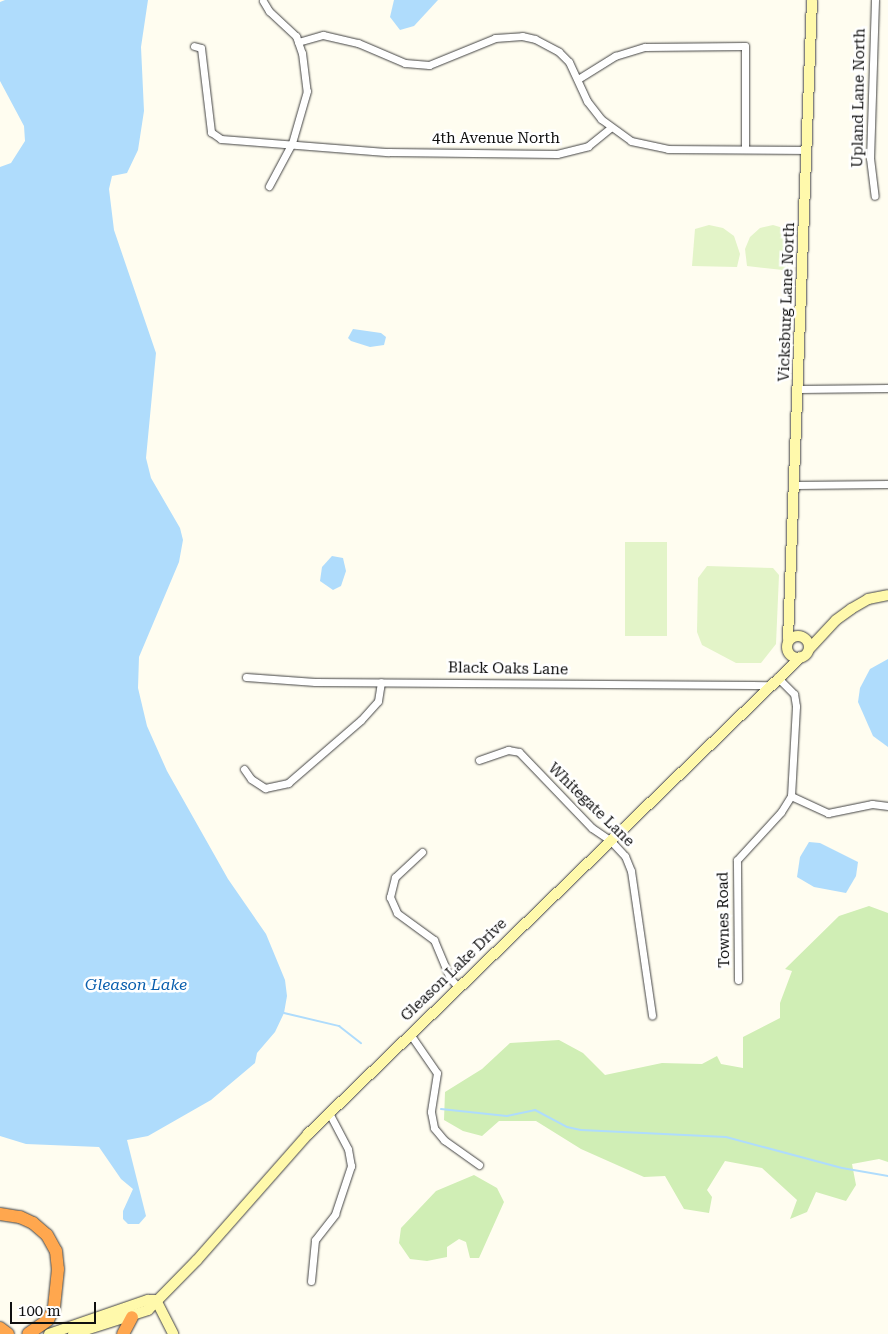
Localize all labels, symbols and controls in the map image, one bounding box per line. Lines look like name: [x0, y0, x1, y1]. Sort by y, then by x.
street label: Upland Lane North: [849, 28, 869, 168]
street label: 4th Avenue North: [432, 130, 560, 148]
street label: Vicksburg Lane North: [775, 222, 799, 382]
street label: Black Oaks Lane: [448, 659, 568, 679]
street label: Whitegate Lane: [544, 759, 638, 851]
street label: Townes Road: [714, 872, 734, 968]
street label: Gleason Lake Drive: [397, 915, 511, 1025]
water label: Gleason Lake: [85, 975, 187, 995]
scale bar: [12, 1292, 99, 1324]
text: 100 m: [18, 1302, 61, 1320]

